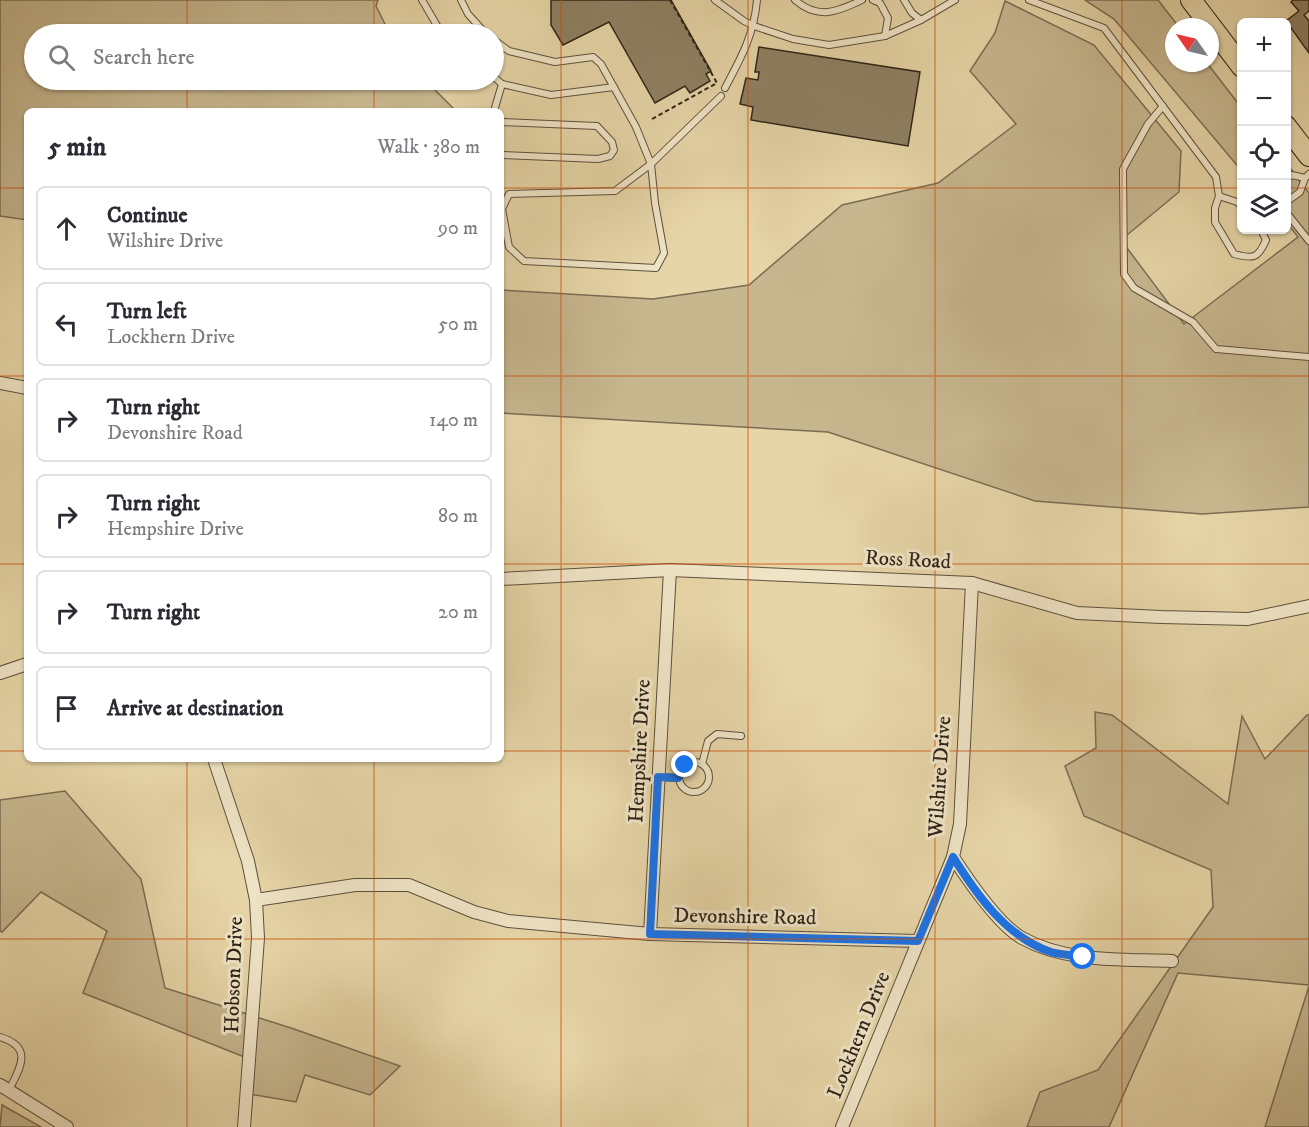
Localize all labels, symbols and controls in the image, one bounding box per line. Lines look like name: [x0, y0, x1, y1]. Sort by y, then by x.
north arrow: [1165, 18, 1219, 72]
map controls: [1237, 18, 1291, 234]
button: +: [1237, 18, 1291, 72]
search box: [24, 24, 504, 90]
icon: search: [45, 41, 78, 74]
text: Search here: [93, 44, 195, 71]
button: −: [1237, 72, 1291, 126]
button: locate: [1237, 126, 1291, 180]
text: 5 min: [48, 131, 106, 164]
text: Walk · 380 m: [378, 135, 480, 160]
button: layers: [1237, 180, 1291, 234]
text: Continue: [107, 202, 188, 229]
icon: ahead: [50, 212, 83, 245]
text: 90 m: [438, 216, 478, 241]
text: Wilshire Drive: [107, 229, 223, 254]
text: Turn left: [107, 298, 187, 325]
icon: left: [50, 308, 83, 341]
text: 50 m: [438, 312, 478, 337]
text: Lockhern Drive: [107, 325, 235, 350]
text: Turn right: [107, 394, 200, 421]
icon: right: [50, 404, 83, 437]
text: 140 m: [429, 408, 478, 433]
text: Devonshire Road: [107, 421, 243, 446]
text: Turn right: [107, 490, 200, 517]
icon: right: [50, 500, 83, 533]
text: 80 m: [438, 504, 478, 529]
text: Hempshire Drive: [107, 517, 244, 542]
street label: Ross Road: [864, 545, 952, 575]
icon: right: [50, 596, 83, 629]
text: Turn right: [107, 599, 200, 626]
text: 20 m: [438, 600, 478, 625]
street label: Hempshire Drive: [623, 678, 657, 823]
icon: arrive: [50, 692, 83, 725]
text: Arrive at destination: [107, 695, 284, 722]
street label: Wilshire Drive: [923, 715, 957, 840]
route end: [671, 751, 697, 777]
street label: Devonshire Road: [673, 903, 817, 931]
street label: Hobson Drive: [219, 916, 249, 1034]
route start: [1069, 943, 1095, 969]
street label: Lockhern Drive: [822, 968, 896, 1102]

